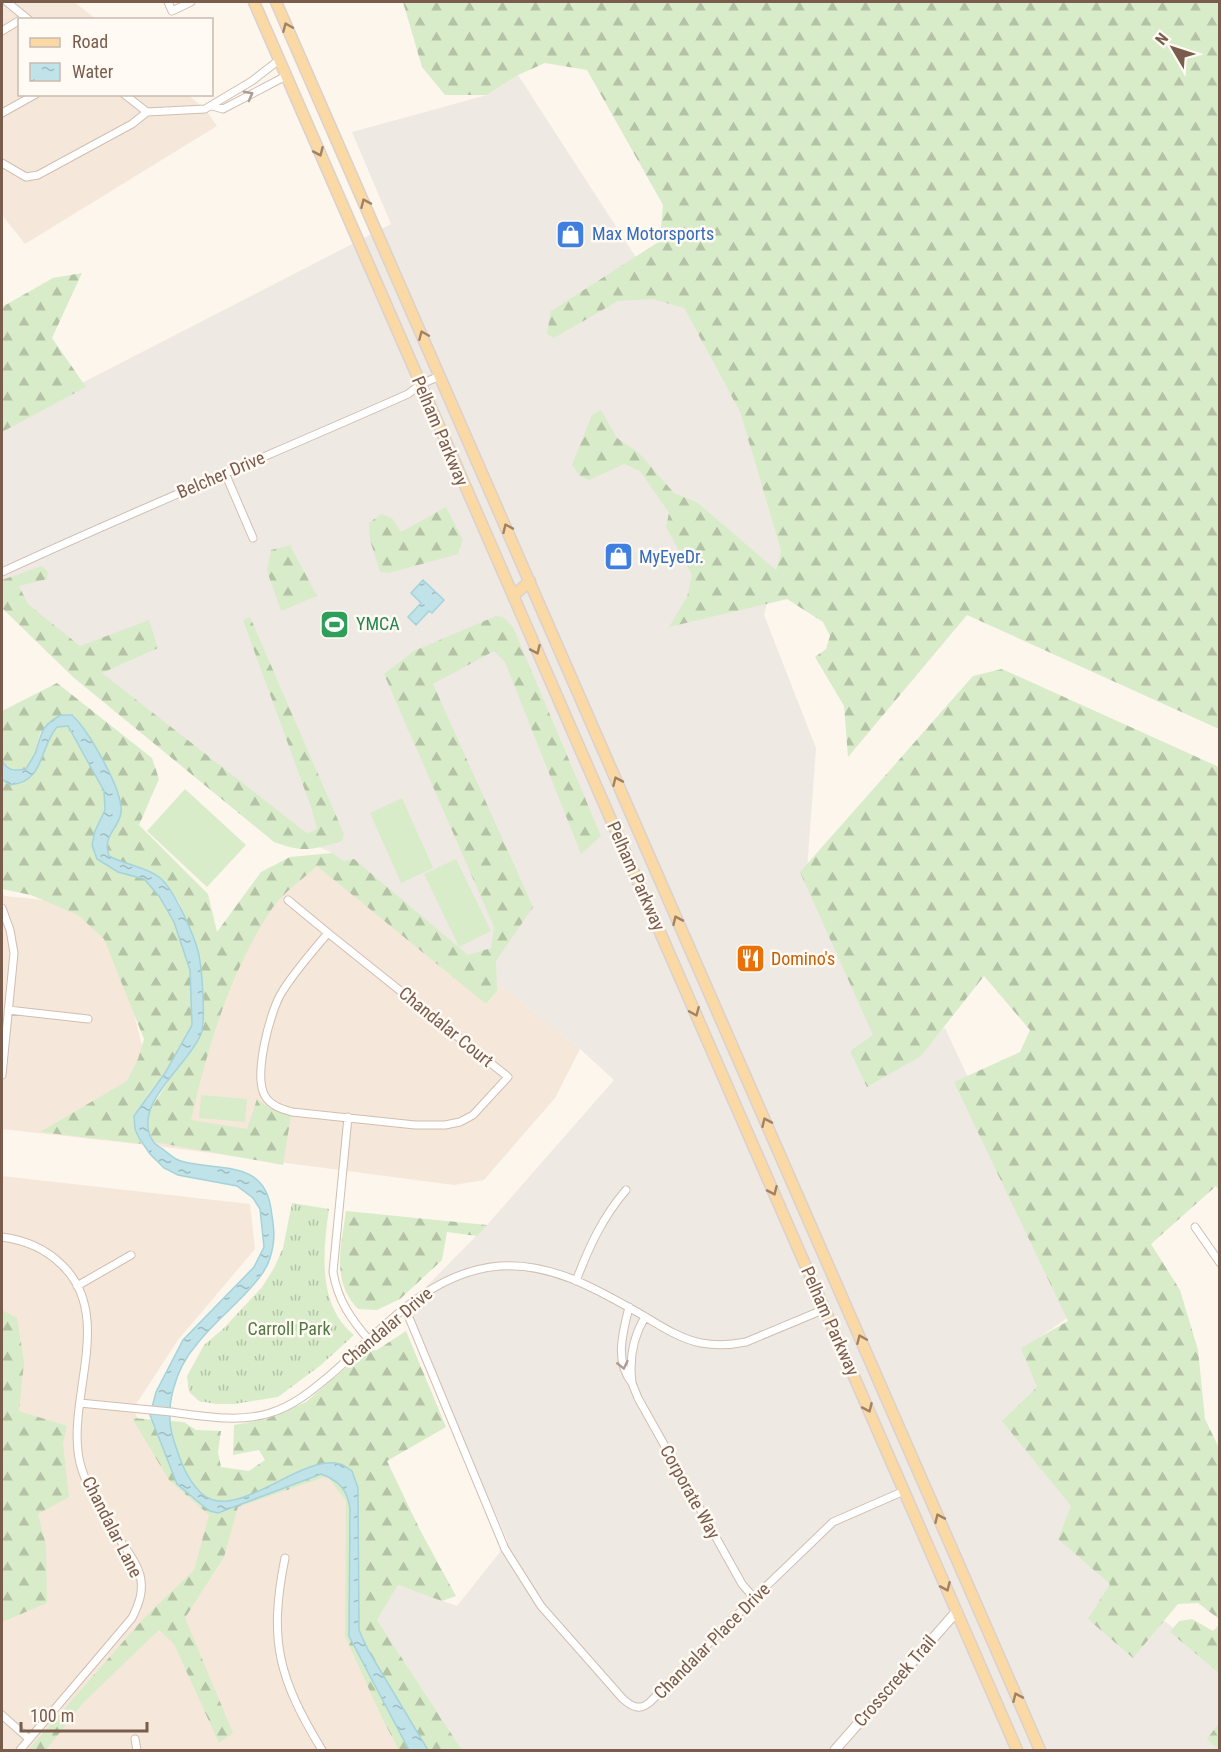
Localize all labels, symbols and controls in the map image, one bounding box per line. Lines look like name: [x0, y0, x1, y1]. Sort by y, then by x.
legend: [18, 18, 213, 96]
north arrow: [1143, 18, 1203, 78]
one-way arrow: [282, 22, 294, 33]
text: N: [1151, 29, 1172, 49]
text: Road: [72, 31, 108, 52]
text: Water: [72, 61, 114, 82]
one-way arrow: [243, 91, 254, 103]
one-way arrow: [311, 146, 323, 157]
one-way arrow: [360, 199, 372, 210]
shop icon: Max Motorsports: [555, 218, 587, 250]
place label: Max Motorsports: [592, 223, 714, 244]
one-way arrow: [418, 331, 430, 342]
street label: Pelham Parkway: [408, 373, 473, 489]
street label: Belcher Drive: [174, 447, 268, 502]
one-way arrow: [502, 523, 514, 534]
shop icon: MyEyeDr.: [602, 541, 634, 573]
place label: MyEyeDr.: [639, 546, 704, 567]
sports icon: YMCA: [319, 608, 351, 640]
place label: YMCA: [356, 613, 400, 634]
one-way arrow: [529, 643, 541, 654]
one-way arrow: [613, 777, 625, 788]
street label: Pelham Parkway: [603, 818, 670, 934]
one-way arrow: [672, 915, 684, 926]
restaurant icon: Domino's: [734, 943, 766, 975]
place label: Domino's: [771, 948, 835, 969]
street label: Chandalar Court: [395, 982, 498, 1071]
one-way arrow: [688, 1006, 700, 1017]
one-way arrow: [761, 1118, 773, 1129]
one-way arrow: [766, 1184, 778, 1195]
street label: Pelham Parkway: [797, 1263, 864, 1379]
street label: Chandalar Drive: [337, 1283, 436, 1371]
park label: Carroll Park: [247, 1318, 331, 1339]
one-way arrow: [856, 1335, 868, 1346]
one-way arrow: [616, 1360, 629, 1370]
one-way arrow: [861, 1402, 873, 1413]
street label: Corporate Way: [656, 1441, 725, 1543]
street label: Chandalar Lane: [78, 1473, 147, 1581]
one-way arrow: [934, 1513, 946, 1524]
street label: Chandalar Place Drive: [649, 1578, 774, 1703]
one-way arrow: [939, 1580, 951, 1591]
street label: Crosscreek Trail: [849, 1631, 940, 1731]
one-way arrow: [1012, 1692, 1024, 1703]
scale bar: [21, 1695, 147, 1733]
text: 100 m: [30, 1705, 74, 1726]

